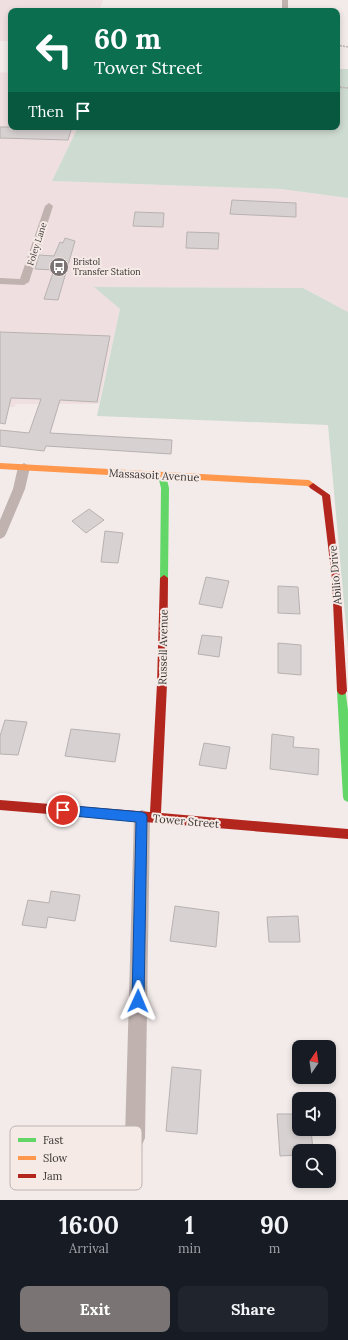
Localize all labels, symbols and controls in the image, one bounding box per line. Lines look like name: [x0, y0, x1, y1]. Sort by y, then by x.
text: 60 m: [94, 21, 161, 57]
icon: left: [28, 24, 80, 76]
text: Tower Street: [94, 56, 203, 79]
icon: arrive: [72, 100, 94, 122]
text: Then: [28, 102, 64, 121]
street label: Foley Lane: [24, 221, 49, 267]
bus stop icon: Bristol Transfer Station: [48, 256, 70, 278]
place label: Bristol Transfer Station: [73, 256, 141, 277]
street label: Massasoit Avenue: [108, 466, 200, 484]
street label: Abilio Drive: [325, 545, 345, 606]
street label: Russell Avenue: [155, 609, 171, 685]
pin: [46, 793, 80, 827]
icon: arrive: [52, 799, 74, 821]
street label: Tower Street: [152, 811, 220, 831]
position arrow: [117, 980, 159, 1022]
north arrow: [292, 1040, 336, 1084]
map controls: [292, 1040, 336, 1188]
button: sound: [292, 1092, 336, 1136]
legend: [10, 1126, 142, 1190]
text: Fast: [43, 1133, 64, 1147]
button: search: [292, 1144, 336, 1188]
text: Slow: [43, 1151, 68, 1165]
text: Jam: [42, 1169, 63, 1183]
text: 16:00: [59, 1210, 119, 1241]
text: 1: [185, 1210, 194, 1241]
text: 90: [260, 1210, 289, 1241]
text: Arrival: [69, 1240, 109, 1257]
text: min: [178, 1240, 201, 1257]
text: m: [269, 1240, 280, 1257]
button: Exit: [20, 1286, 170, 1332]
button: Share: [178, 1286, 328, 1332]

